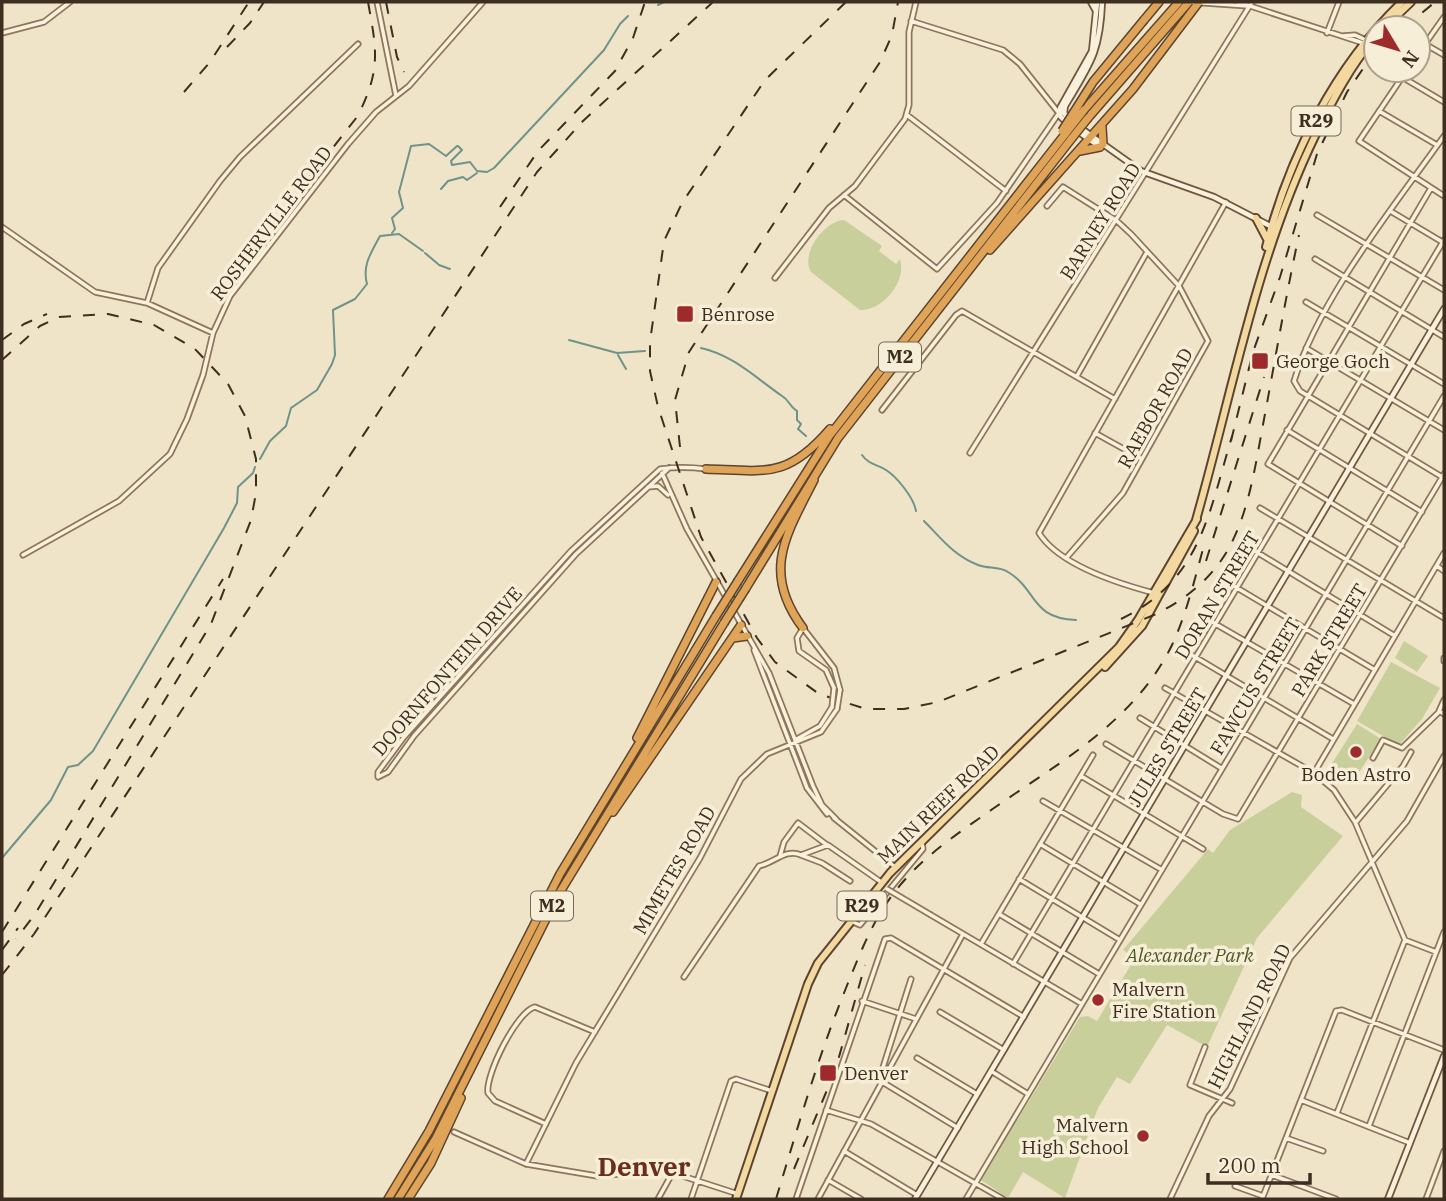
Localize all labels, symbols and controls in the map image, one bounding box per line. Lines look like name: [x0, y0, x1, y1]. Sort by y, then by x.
north arrow: [1362, 14, 1432, 84]
text: N: [1396, 46, 1424, 73]
road number: R29: [1292, 106, 1340, 136]
street label: ROSHERVILLE ROAD: [205, 141, 337, 305]
street label: BARNEY ROAD: [1054, 158, 1146, 284]
place label: Benrose: [701, 302, 775, 326]
marker: Benrose: [675, 304, 695, 324]
road number: M2: [879, 342, 921, 372]
street label: RAEBOR ROAD: [1112, 344, 1198, 472]
place label: George Goch: [1276, 349, 1390, 373]
marker: George Goch: [1250, 351, 1270, 371]
street label: DORAN STREET: [1169, 527, 1265, 663]
street label: PARK STREET: [1286, 579, 1372, 701]
street label: DOORNFONTEIN DRIVE: [367, 581, 527, 761]
street label: FAWCUS STREET: [1205, 613, 1305, 759]
street label: JULES STREET: [1122, 683, 1212, 811]
street label: MAIN REEF ROAD: [872, 739, 1004, 869]
marker: Boden Astro: [1348, 744, 1364, 760]
place label: Boden Astro: [1301, 762, 1411, 786]
street label: MIMETES ROAD: [628, 802, 720, 938]
road number: M2: [531, 891, 573, 920]
road number: R29: [838, 891, 886, 920]
street label: HIGHLAND ROAD: [1202, 940, 1296, 1092]
park label: Alexander Park: [1124, 943, 1255, 967]
place label: Malvern Fire Station: [1112, 977, 1216, 1023]
marker: Malvern Fire Station: [1090, 992, 1106, 1008]
place label: Denver: [844, 1061, 909, 1085]
marker: Denver: [818, 1063, 838, 1083]
place label: Malvern High School: [1021, 1113, 1129, 1159]
marker: Malvern High School: [1135, 1128, 1151, 1144]
scale bar: [1208, 1142, 1310, 1186]
district label: Denver: [597, 1149, 691, 1183]
text: 200 m: [1218, 1151, 1281, 1179]

